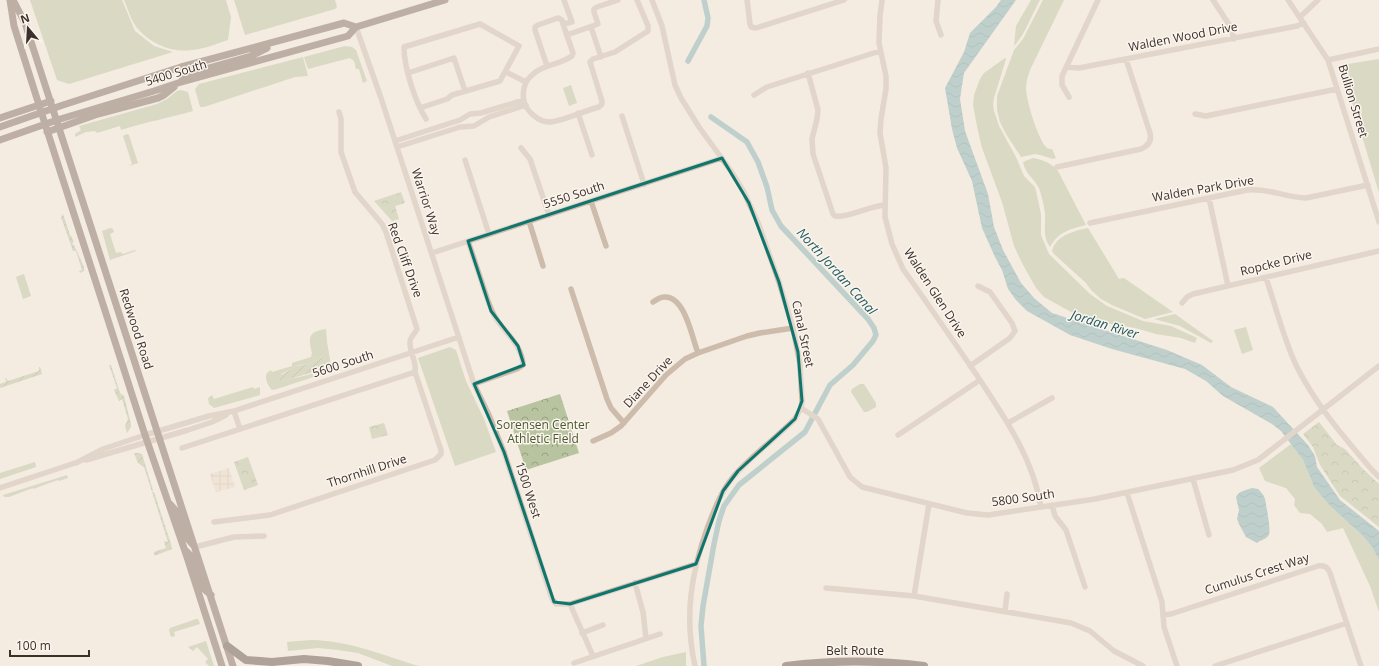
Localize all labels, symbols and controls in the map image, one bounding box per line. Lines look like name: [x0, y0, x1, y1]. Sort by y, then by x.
north arrow: [8, 8, 48, 48]
text: N: [18, 9, 31, 27]
street label: Walden Wood Drive: [1127, 18, 1239, 55]
street label: 5400 South: [143, 55, 209, 90]
street label: Bullion Street: [1334, 62, 1373, 139]
street label: Warrior Way: [408, 166, 446, 238]
street label: Walden Park Drive: [1151, 171, 1255, 206]
street label: 5550 South: [541, 177, 607, 212]
street label: Red Cliff Drive: [384, 220, 427, 300]
water label: North Jordan Canal: [793, 224, 881, 319]
street label: Walden Glen Drive: [900, 245, 971, 341]
street label: Ropcke Drive: [1238, 245, 1314, 280]
street label: Redwood Road: [115, 286, 158, 372]
street label: Canal Street: [788, 299, 819, 369]
water label: Jordan River: [1066, 304, 1142, 343]
street label: 5600 South: [310, 346, 376, 381]
street label: Diane Drive: [619, 352, 676, 411]
park label: Sorensen Center Athletic Field: [496, 416, 590, 447]
street label: Thornhill Drive: [325, 450, 409, 491]
street label: 1500 West: [511, 459, 546, 520]
street label: 5800 South: [990, 485, 1055, 510]
street label: Cumulus Crest Way: [1203, 548, 1312, 598]
scale bar: [10, 632, 89, 658]
text: 100 m: [16, 637, 51, 654]
street label: Belt Route: [826, 642, 884, 659]

